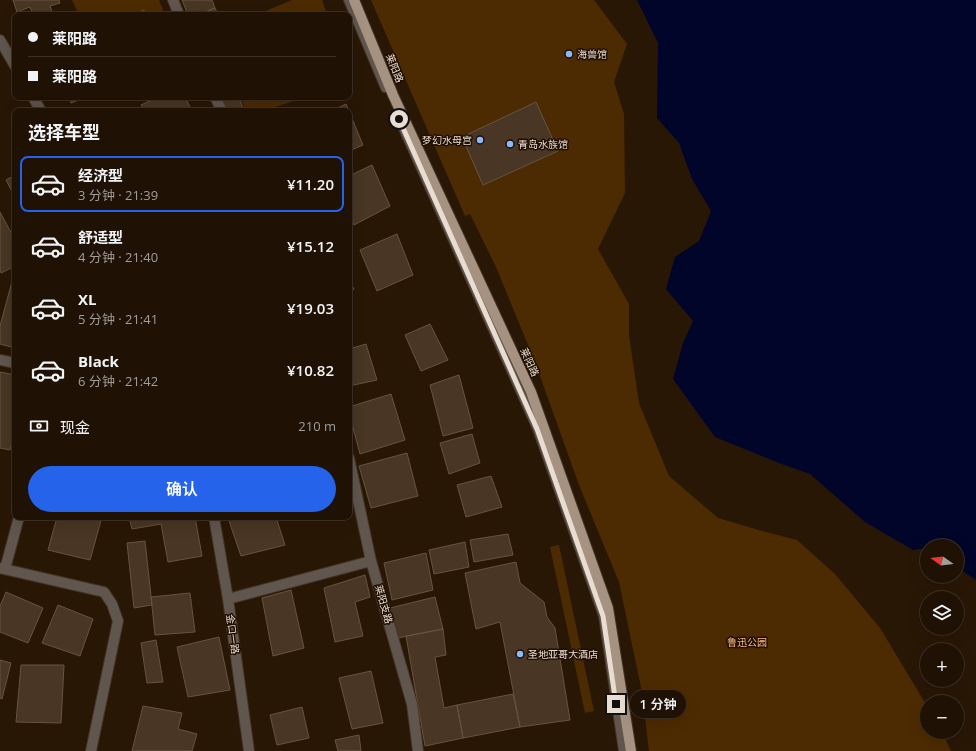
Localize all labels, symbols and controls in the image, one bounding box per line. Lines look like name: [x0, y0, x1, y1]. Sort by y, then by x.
text: 莱阳路: [52, 28, 97, 48]
place label: 海兽馆: [577, 47, 607, 61]
marker: 海兽馆: [564, 49, 574, 59]
street label: 莱阳路: [383, 51, 407, 85]
text: 莱阳路: [52, 66, 97, 86]
route start: [390, 110, 408, 128]
text: 选择车型: [28, 120, 100, 144]
place label: 梦幻水母宫: [422, 133, 472, 147]
marker: 梦幻水母宫: [475, 135, 485, 145]
place label: 青岛水族馆: [518, 137, 568, 151]
marker: 青岛水族馆: [505, 139, 515, 149]
text: 经济型: [78, 165, 123, 185]
icon: car: [30, 166, 66, 202]
text: ¥11.20: [287, 174, 334, 194]
text: 3 分钟 · 21:39: [78, 186, 158, 204]
text: 舒适型: [78, 227, 123, 247]
icon: car: [30, 228, 66, 264]
text: ¥15.12: [287, 236, 334, 256]
text: 4 分钟 · 21:40: [78, 248, 158, 266]
text: XL: [78, 289, 96, 309]
icon: car: [30, 290, 66, 326]
text: ¥19.03: [287, 298, 334, 318]
text: 5 分钟 · 21:41: [78, 310, 158, 328]
street label: 莱阳路: [517, 345, 543, 379]
text: Black: [78, 351, 119, 371]
icon: car: [30, 352, 66, 388]
text: ¥10.82: [287, 360, 334, 380]
text: 6 分钟 · 21:42: [78, 372, 158, 390]
icon: cash: [28, 415, 50, 437]
text: 现金: [60, 417, 90, 437]
text: 210 m: [298, 417, 336, 435]
button: 确认: [28, 466, 336, 512]
north arrow: [920, 539, 964, 583]
map controls: [920, 539, 964, 739]
street label: 莱阳支路: [372, 583, 396, 625]
button: layers: [920, 591, 964, 635]
street label: 金口一路: [223, 613, 243, 655]
park label: 鲁迅公园: [727, 635, 767, 649]
button: +: [920, 643, 964, 687]
place label: 圣地亚哥大酒店: [528, 647, 598, 661]
marker: 圣地亚哥大酒店: [515, 649, 525, 659]
callout: 1 分钟: [630, 690, 686, 718]
route end: [607, 695, 625, 713]
text: 1 分钟: [640, 695, 676, 713]
button: −: [920, 695, 964, 739]

